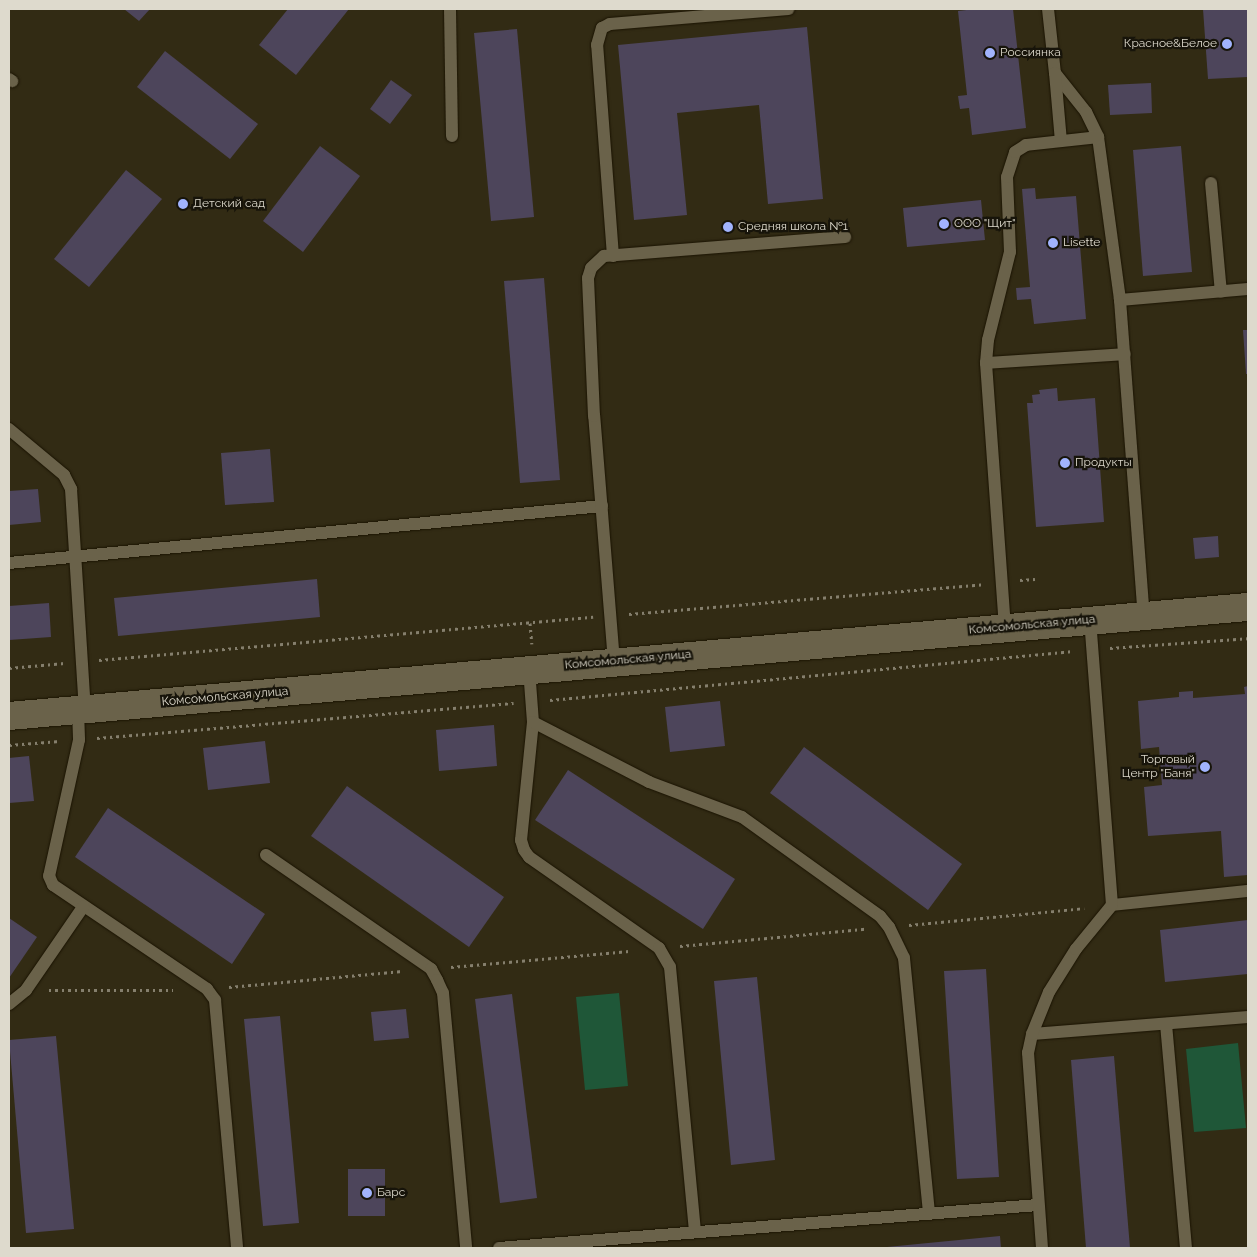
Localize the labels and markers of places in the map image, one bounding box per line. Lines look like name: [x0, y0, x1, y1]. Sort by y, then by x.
place label: Красное&Белое: [1124, 37, 1217, 51]
marker: Красное&Белое: [1221, 38, 1233, 50]
place label: Россиянка: [1000, 46, 1061, 60]
marker: Россиянка: [984, 47, 996, 59]
place label: Детский сад: [193, 197, 265, 211]
marker: Детский сад: [177, 198, 189, 210]
place label: ООО "Щит": [954, 217, 1016, 231]
marker: ООО "Щит": [938, 218, 950, 230]
place label: Средняя школа №1: [738, 220, 848, 234]
marker: Средняя школа №1: [722, 221, 734, 233]
place label: Lisette: [1063, 236, 1100, 250]
marker: Lisette: [1047, 237, 1059, 249]
place label: Продукты: [1075, 456, 1132, 470]
marker: Продукты: [1059, 457, 1071, 469]
place label: Торговый Центр "Баня": [1121, 753, 1195, 781]
marker: Торговый Центр "Баня": [1199, 761, 1211, 773]
place label: Барс: [377, 1186, 405, 1200]
marker: Барс: [361, 1187, 373, 1199]

